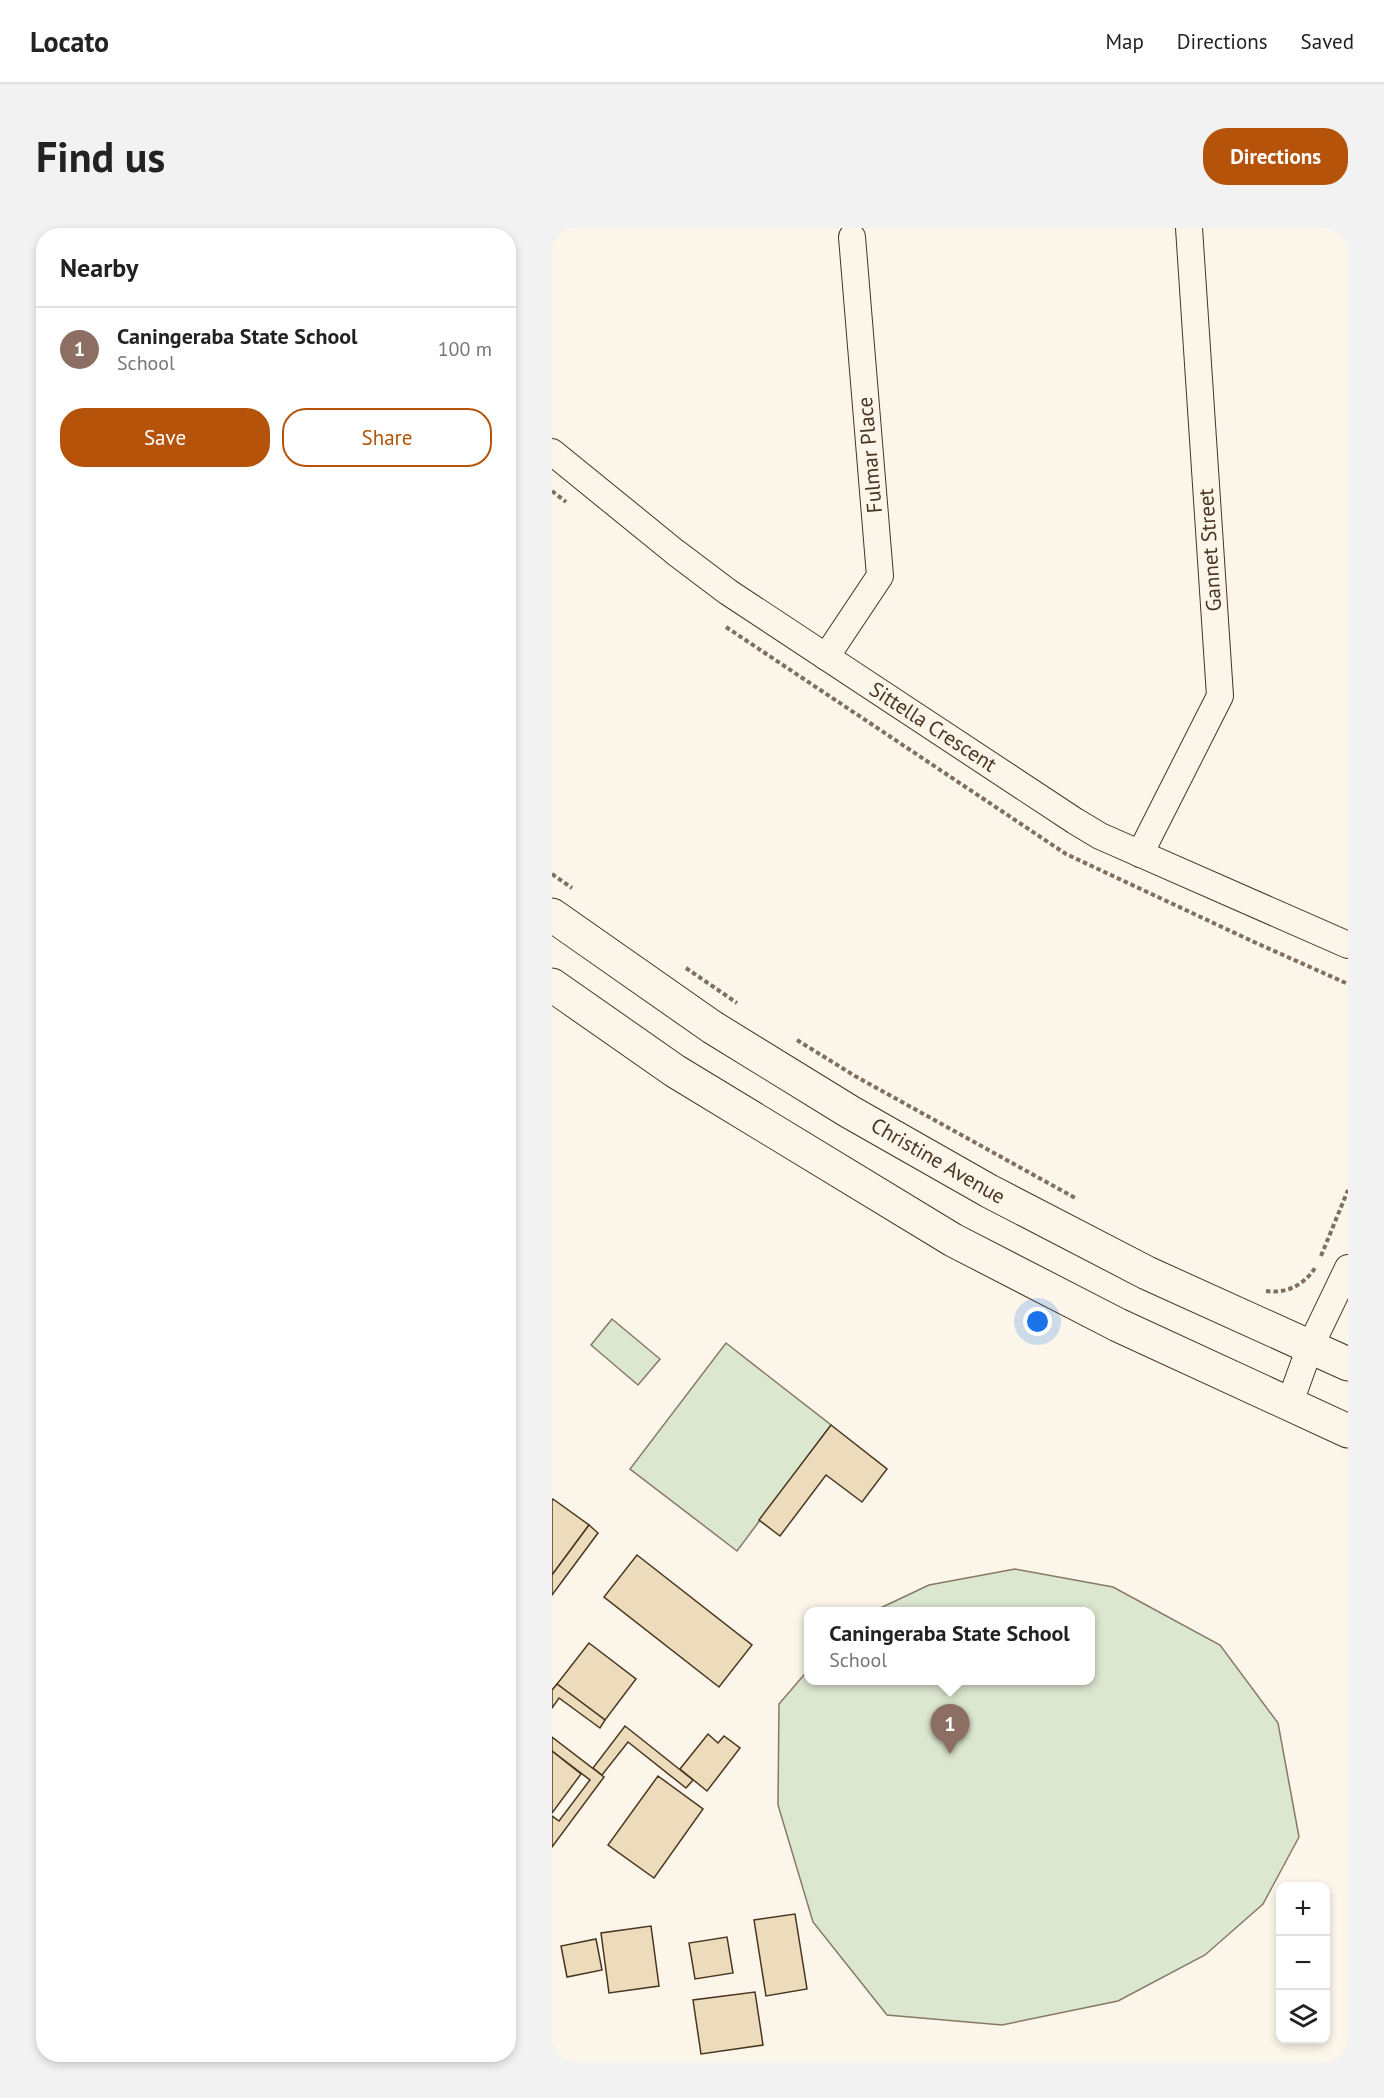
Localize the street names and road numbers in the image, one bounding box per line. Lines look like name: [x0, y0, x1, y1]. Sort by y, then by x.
street label: Fulmar Place: [851, 396, 888, 514]
street label: Gannet Street: [1192, 488, 1227, 612]
street label: Sittella Crescent: [865, 675, 1002, 778]
street label: Christine Avenue: [866, 1111, 1010, 1210]

